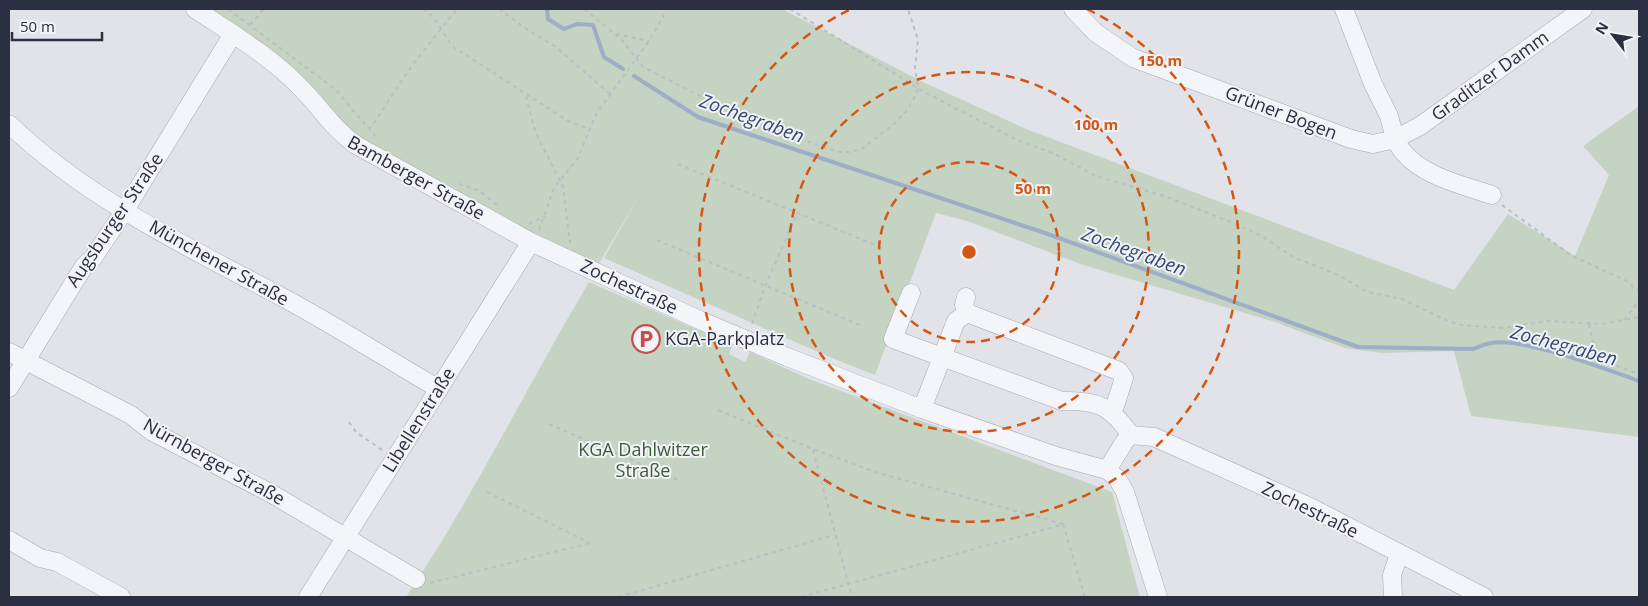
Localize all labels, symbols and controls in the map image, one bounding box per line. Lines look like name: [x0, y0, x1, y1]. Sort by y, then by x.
scale bar: [12, 10, 102, 42]
north arrow: [1588, 10, 1638, 60]
text: 50 m: [20, 16, 55, 36]
text: N: [1590, 18, 1613, 38]
street label: Graditzer Damm: [1426, 25, 1553, 126]
text: 150 m: [1138, 50, 1182, 70]
street label: Grüner Bogen: [1222, 80, 1341, 144]
water label: Zochegraben: [695, 87, 808, 149]
text: 100 m: [1074, 114, 1118, 134]
street label: Bamberger Straße: [343, 129, 489, 225]
street label: Augsburger Straße: [60, 148, 168, 291]
text: 50 m: [1015, 178, 1051, 198]
street label: Münchener Straße: [145, 214, 294, 310]
water label: Zochegraben: [1077, 220, 1190, 282]
centre of rings: [960, 243, 978, 261]
street label: Zochestraße: [577, 253, 682, 319]
water label: Zochegraben: [1507, 318, 1620, 372]
parking icon: KGA-Parkplatz: [631, 324, 661, 354]
place label: KGA-Parkplatz: [665, 326, 784, 350]
street label: Libellenstraße: [376, 363, 460, 476]
street label: Nürnberger Straße: [139, 412, 290, 510]
park label: KGA Dahlwitzer Straße: [578, 437, 708, 482]
street label: Zochestraße: [1258, 475, 1363, 543]

